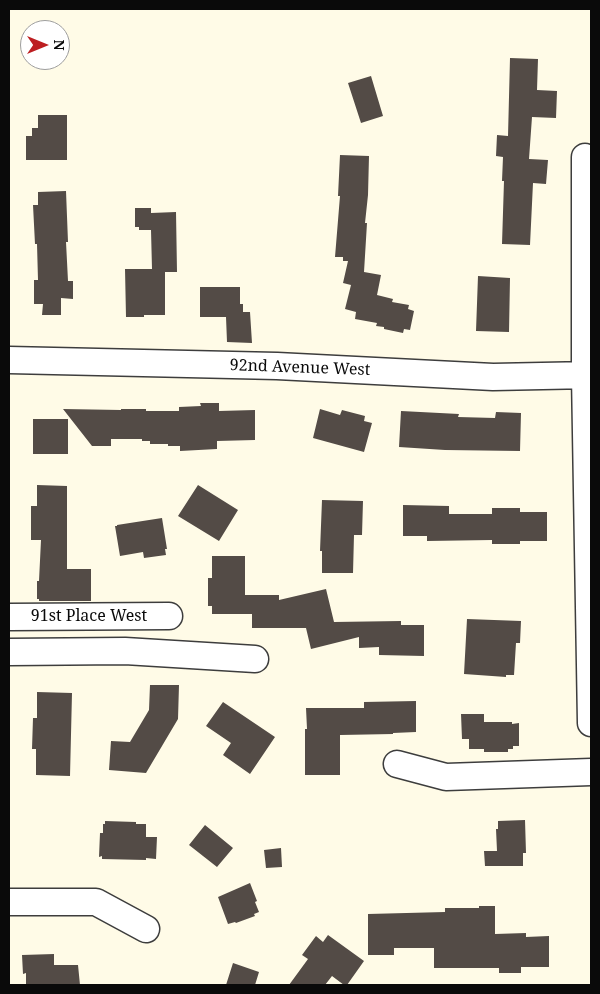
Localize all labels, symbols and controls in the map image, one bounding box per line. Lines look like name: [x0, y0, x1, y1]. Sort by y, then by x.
north arrow: [20, 20, 70, 70]
text: N: [50, 39, 69, 51]
street label: 92nd Avenue West: [229, 356, 371, 380]
street label: 91st Place West: [31, 606, 147, 626]

